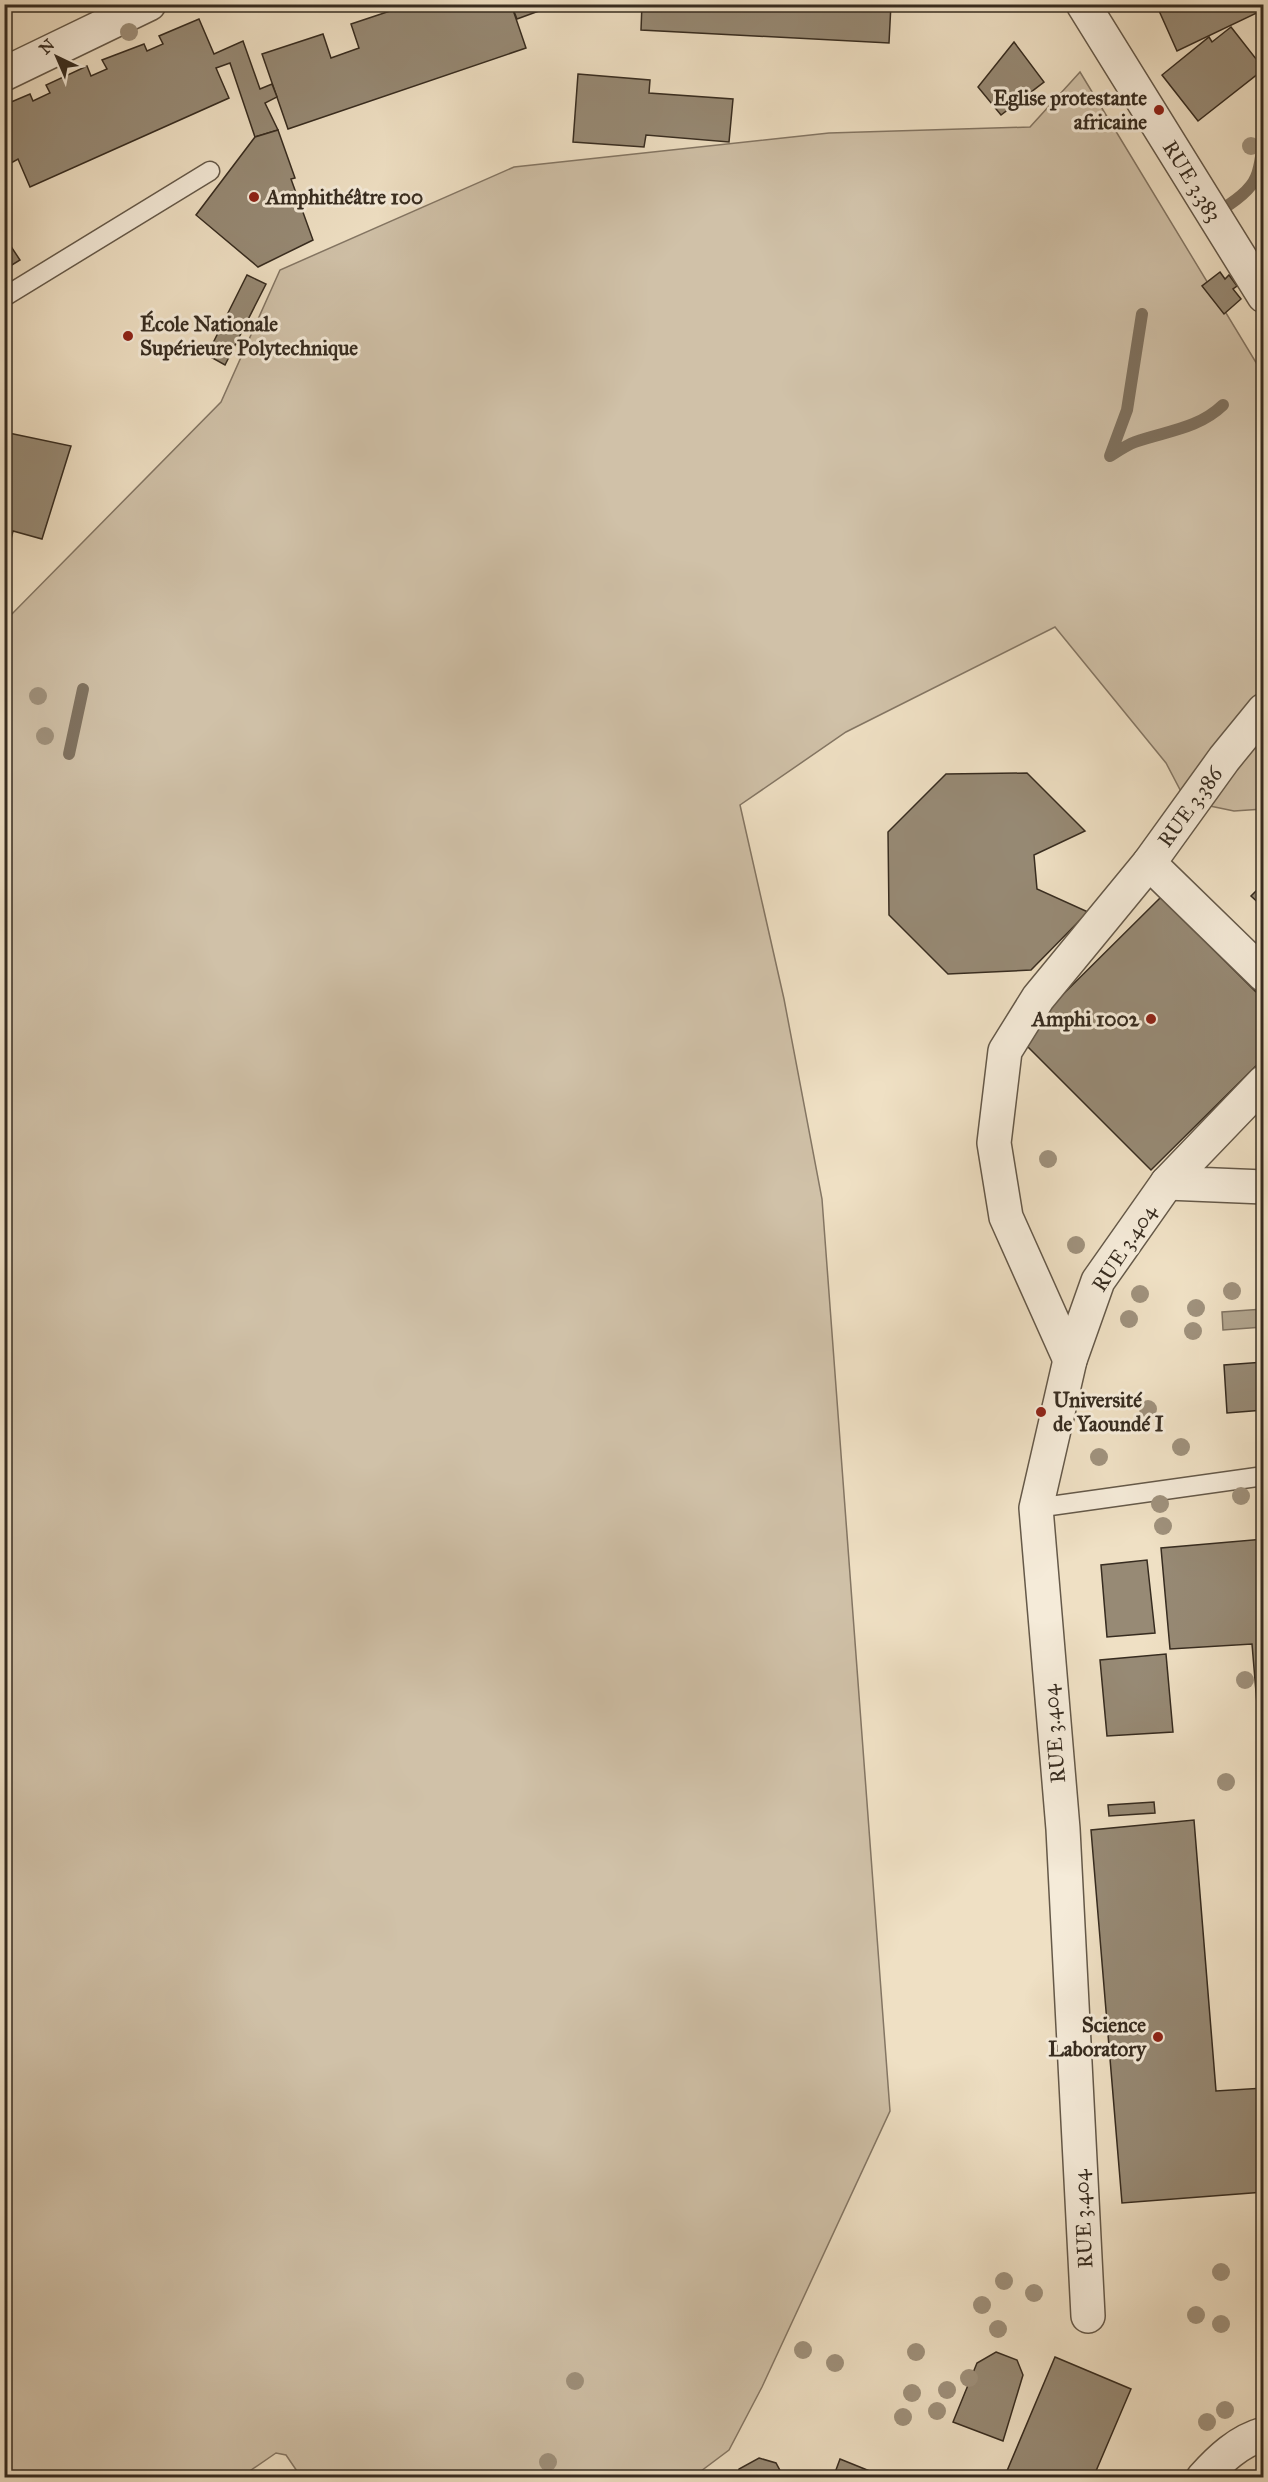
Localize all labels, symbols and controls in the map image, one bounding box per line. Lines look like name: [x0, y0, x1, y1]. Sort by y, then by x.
north arrow: [27, 27, 87, 87]
text: N: [35, 35, 59, 58]
place label: Eglise protestante africaine: [993, 85, 1147, 135]
marker: Eglise protestante africaine: [1152, 103, 1166, 117]
street label: RUE 3.383: [1157, 136, 1227, 226]
place label: Amphithéâtre 100: [264, 184, 423, 210]
marker: Amphithéâtre 100: [247, 190, 261, 204]
place label: École Nationale Supérieure Polytechnique: [140, 310, 358, 361]
marker: École Nationale Supérieure Polytechnique: [121, 329, 135, 343]
street label: RUE 3.386: [1152, 761, 1229, 852]
place label: Amphi 1002: [1030, 1006, 1140, 1032]
marker: Amphi 1002: [1144, 1012, 1158, 1026]
street label: RUE 3.404: [1086, 1198, 1163, 1297]
place label: Université de Yaoundé I: [1053, 1387, 1164, 1437]
marker: Université de Yaoundé I: [1034, 1405, 1048, 1419]
street label: RUE 3.404: [1037, 1682, 1071, 1784]
place label: Science Laboratory: [1048, 2012, 1147, 2062]
marker: Science Laboratory: [1151, 2030, 1165, 2044]
street label: RUE 3.404: [1067, 2168, 1099, 2269]

